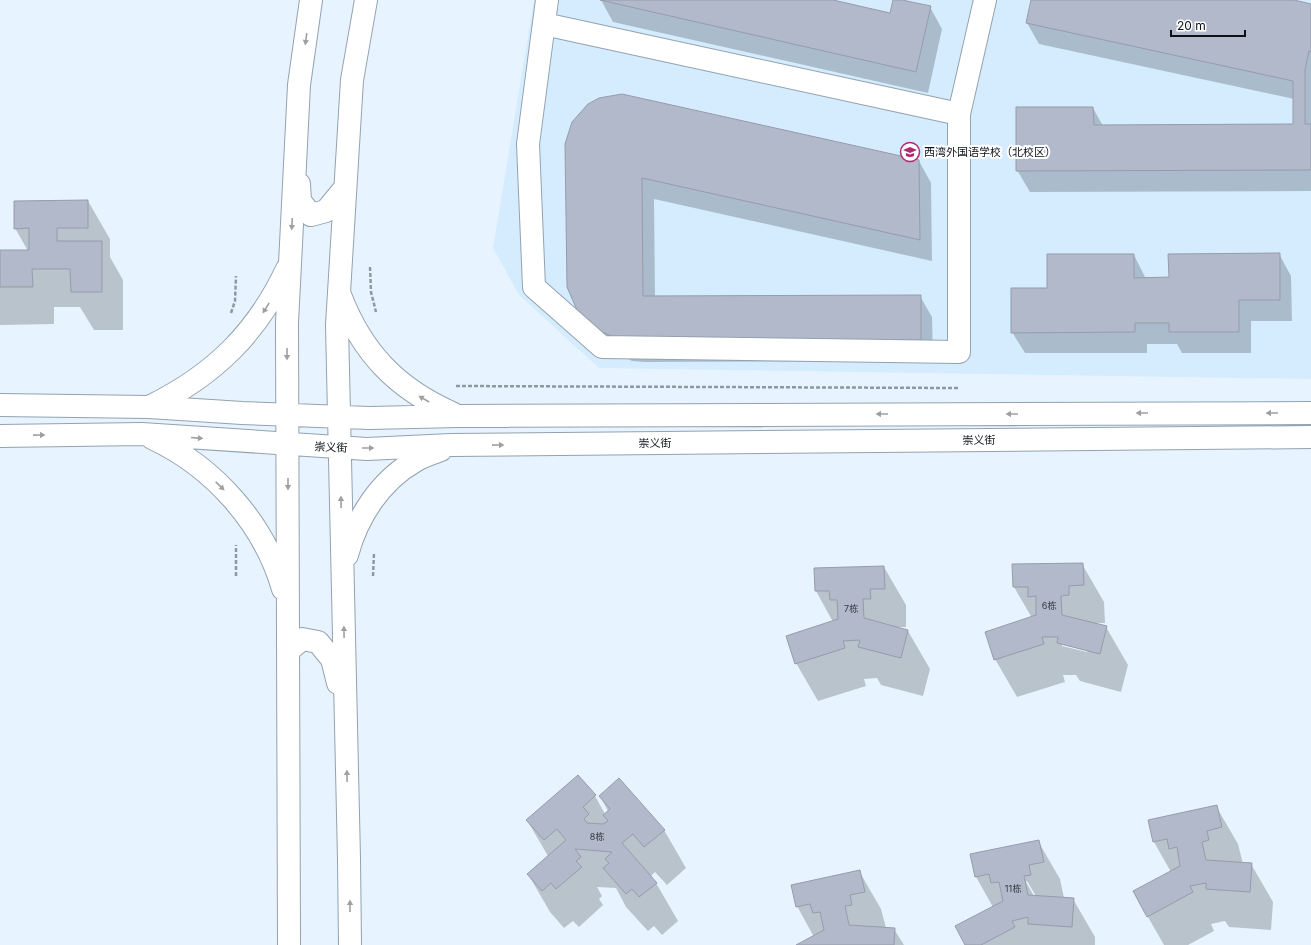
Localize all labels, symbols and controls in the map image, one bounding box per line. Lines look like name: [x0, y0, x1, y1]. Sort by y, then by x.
scale bar: [1171, 12, 1245, 38]
text: 20 m: [1177, 18, 1206, 33]
one-way arrow: [303, 33, 309, 45]
school or university icon: 西湾外国语学校（北校区）: [899, 141, 921, 163]
place label: 西湾外国语学校（北校区）: [924, 145, 1056, 159]
one-way arrow: [289, 218, 296, 230]
one-way arrow: [262, 302, 270, 313]
one-way arrow: [284, 348, 290, 361]
one-way arrow: [418, 395, 429, 402]
one-way arrow: [1135, 410, 1148, 416]
one-way arrow: [1265, 410, 1278, 416]
one-way arrow: [875, 411, 888, 417]
one-way arrow: [1005, 411, 1018, 417]
one-way arrow: [33, 432, 45, 439]
street label: 崇义街: [962, 433, 996, 447]
one-way arrow: [191, 435, 203, 442]
street label: 崇义街: [638, 436, 672, 450]
street label: 崇义街: [314, 439, 348, 455]
one-way arrow: [492, 442, 505, 448]
one-way arrow: [362, 445, 375, 451]
one-way arrow: [285, 478, 291, 491]
one-way arrow: [215, 481, 225, 491]
one-way arrow: [338, 495, 344, 508]
house number: 6栋: [1042, 600, 1056, 611]
house number: 7栋: [844, 603, 858, 614]
one-way arrow: [341, 625, 347, 638]
one-way arrow: [344, 770, 351, 782]
house number: 8栋: [590, 831, 604, 842]
house number: 11栋: [1005, 883, 1021, 894]
one-way arrow: [347, 899, 353, 912]

